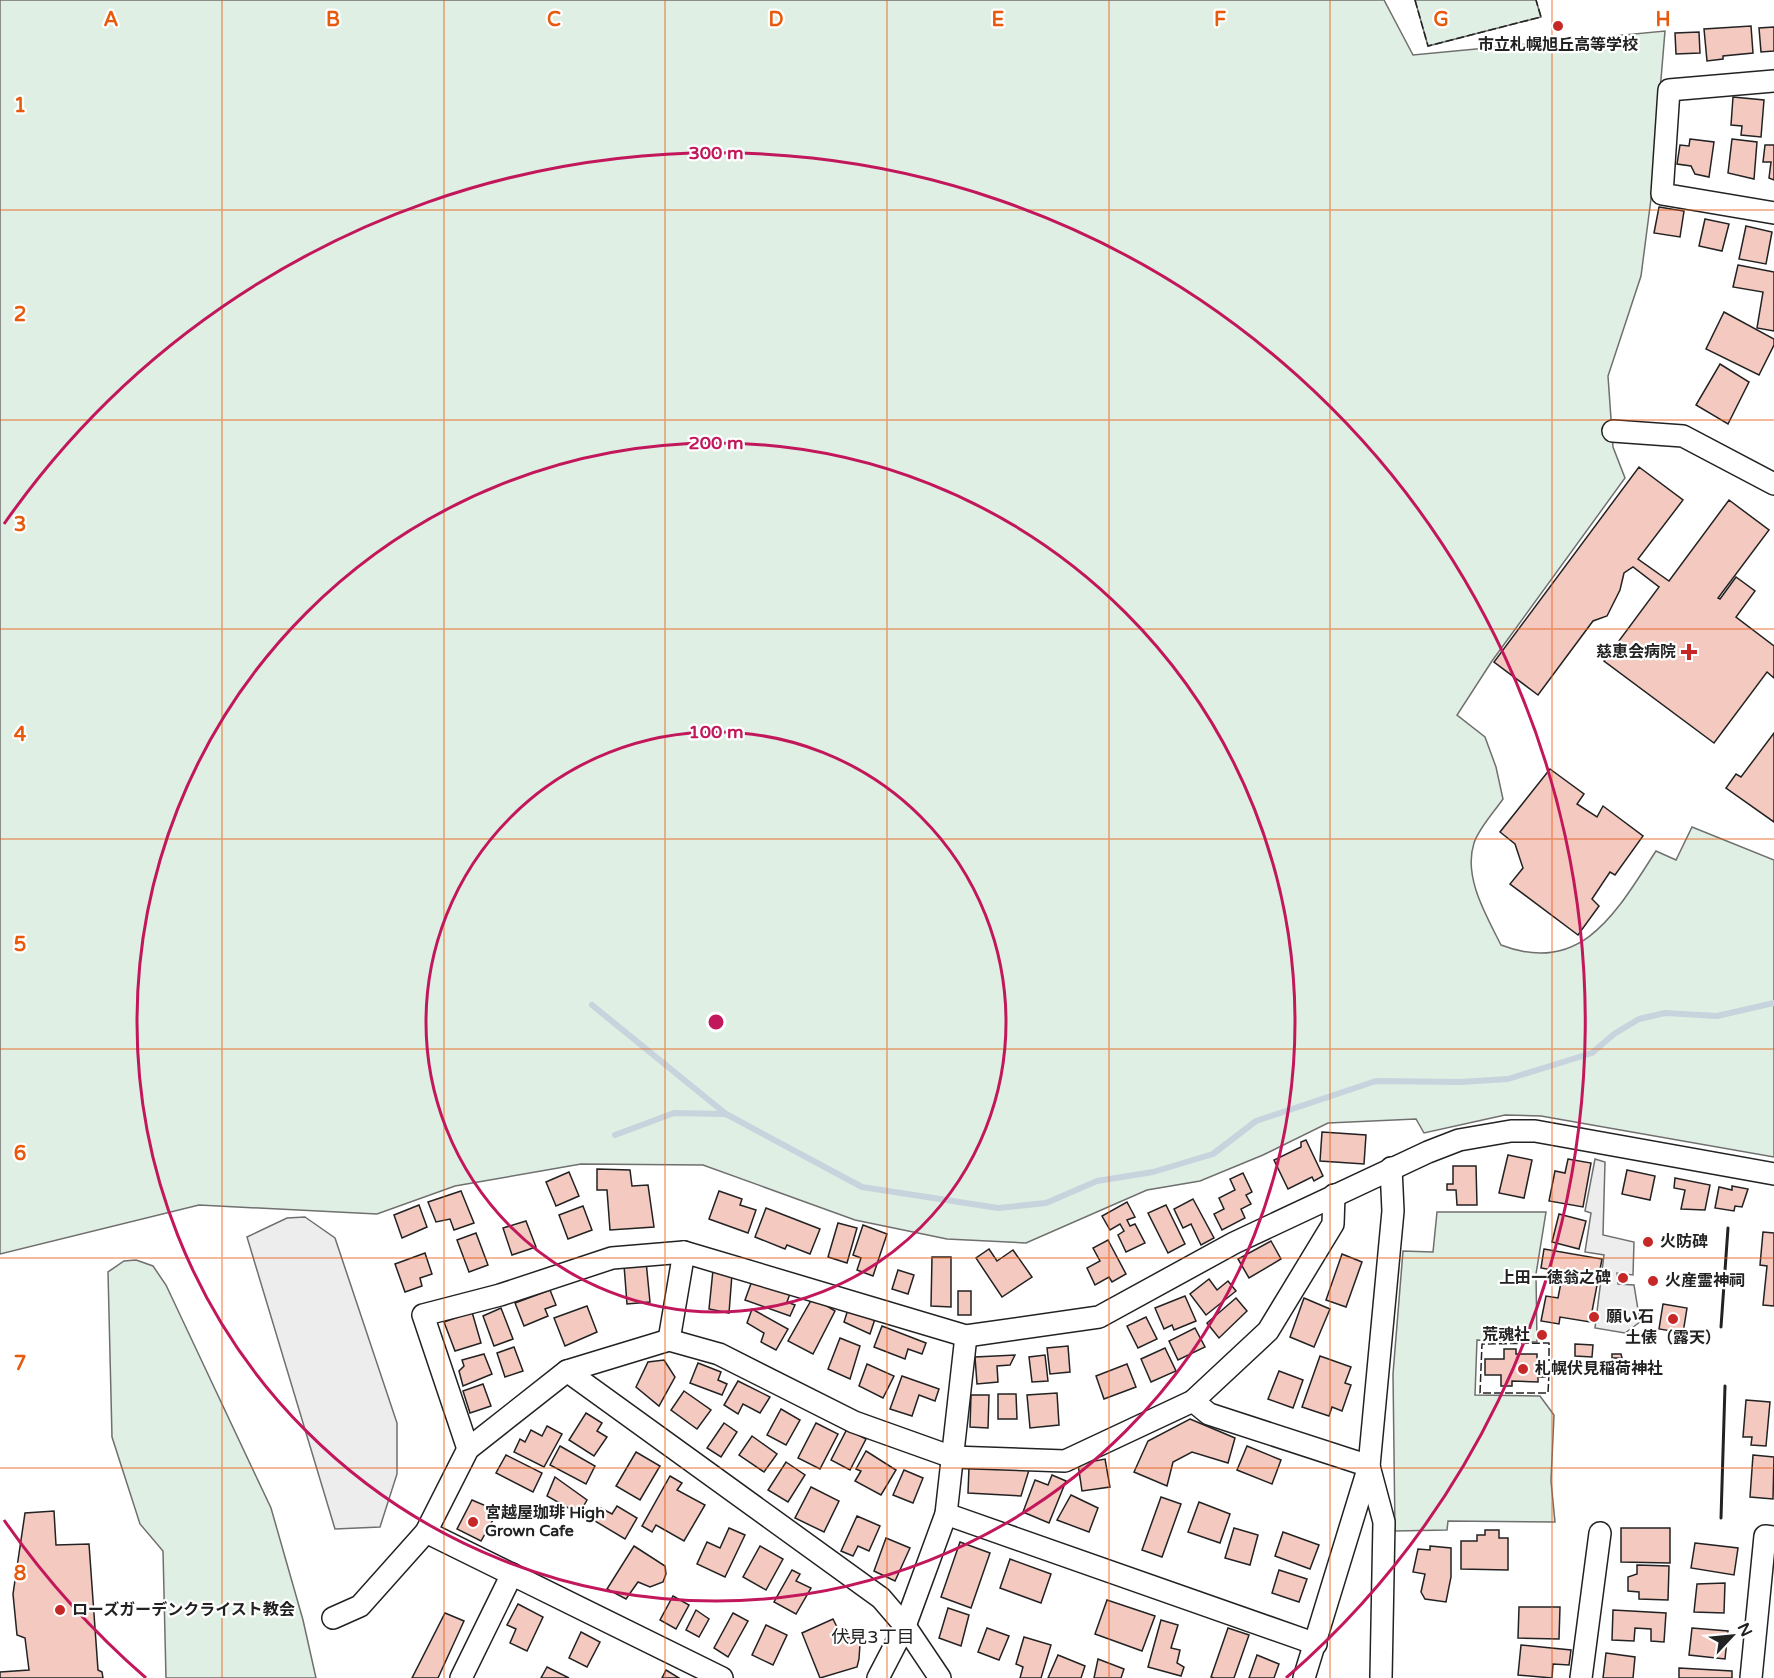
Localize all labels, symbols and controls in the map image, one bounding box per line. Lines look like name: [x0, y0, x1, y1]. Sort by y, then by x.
text: A: [104, 8, 119, 32]
text: B: [326, 8, 340, 32]
text: C: [547, 8, 561, 32]
text: D: [768, 8, 784, 32]
text: E: [992, 8, 1005, 32]
text: F: [1214, 8, 1226, 32]
text: G: [1433, 8, 1449, 32]
text: H: [1655, 8, 1671, 32]
marker: 市立札幌旭丘高等学校: [1551, 19, 1565, 33]
place label: 市立札幌旭丘高等学校: [1478, 35, 1638, 55]
text: 1: [14, 94, 26, 118]
text: 300 m: [688, 142, 744, 164]
text: 2: [14, 303, 26, 327]
text: 200 m: [688, 432, 744, 454]
text: 3: [14, 513, 26, 537]
place label: 慈恵会病院: [1596, 642, 1676, 662]
marker: 慈恵会病院: [1680, 643, 1698, 661]
text: 100 m: [688, 721, 744, 743]
text: 4: [14, 723, 27, 747]
text: 5: [14, 933, 26, 957]
centre of rings: [706, 1012, 726, 1032]
text: 6: [14, 1142, 26, 1166]
place label: 火防碑: [1660, 1232, 1708, 1252]
marker: 火防碑: [1641, 1235, 1655, 1249]
place label: 上田一徳翁之碑: [1499, 1268, 1611, 1288]
marker: 上田一徳翁之碑: [1616, 1271, 1630, 1285]
place label: 火産霊神祠: [1665, 1271, 1745, 1291]
marker: 火産霊神祠: [1646, 1274, 1660, 1288]
place label: 願い石: [1606, 1307, 1654, 1327]
marker: 願い石: [1587, 1310, 1601, 1324]
marker: 土俵（露天）: [1666, 1312, 1680, 1326]
place label: 荒魂社: [1482, 1325, 1530, 1345]
marker: 荒魂社: [1535, 1328, 1549, 1342]
place label: 土俵（露天）: [1625, 1328, 1721, 1348]
text: 7: [14, 1352, 26, 1376]
place label: 札幌伏見稲荷神社: [1535, 1359, 1663, 1379]
marker: 札幌伏見稲荷神社: [1516, 1362, 1530, 1376]
place label: 宮越屋珈琲 High Grown Cafe: [485, 1503, 605, 1541]
marker: 宮越屋珈琲 High Grown Cafe: [466, 1515, 480, 1529]
text: 8: [14, 1562, 26, 1586]
place label: ローズガーデンクライスト教会: [72, 1600, 295, 1620]
marker: ローズガーデンクライスト教会: [53, 1603, 67, 1617]
north arrow: [1702, 1606, 1762, 1666]
text: N: [1733, 1620, 1756, 1640]
district label: 伏見3丁目: [831, 1626, 915, 1648]

